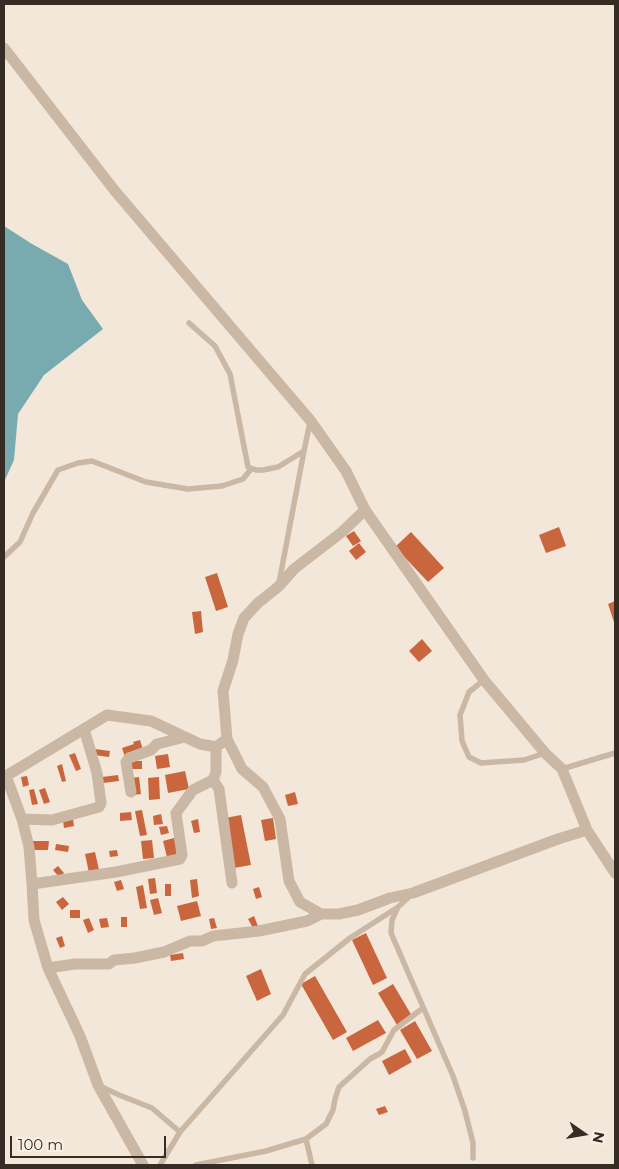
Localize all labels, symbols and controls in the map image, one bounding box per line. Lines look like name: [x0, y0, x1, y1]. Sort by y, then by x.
north arrow: [559, 1109, 609, 1159]
scale bar: [12, 1126, 169, 1158]
text: N: [589, 1130, 609, 1145]
text: 100 m: [18, 1135, 63, 1154]

